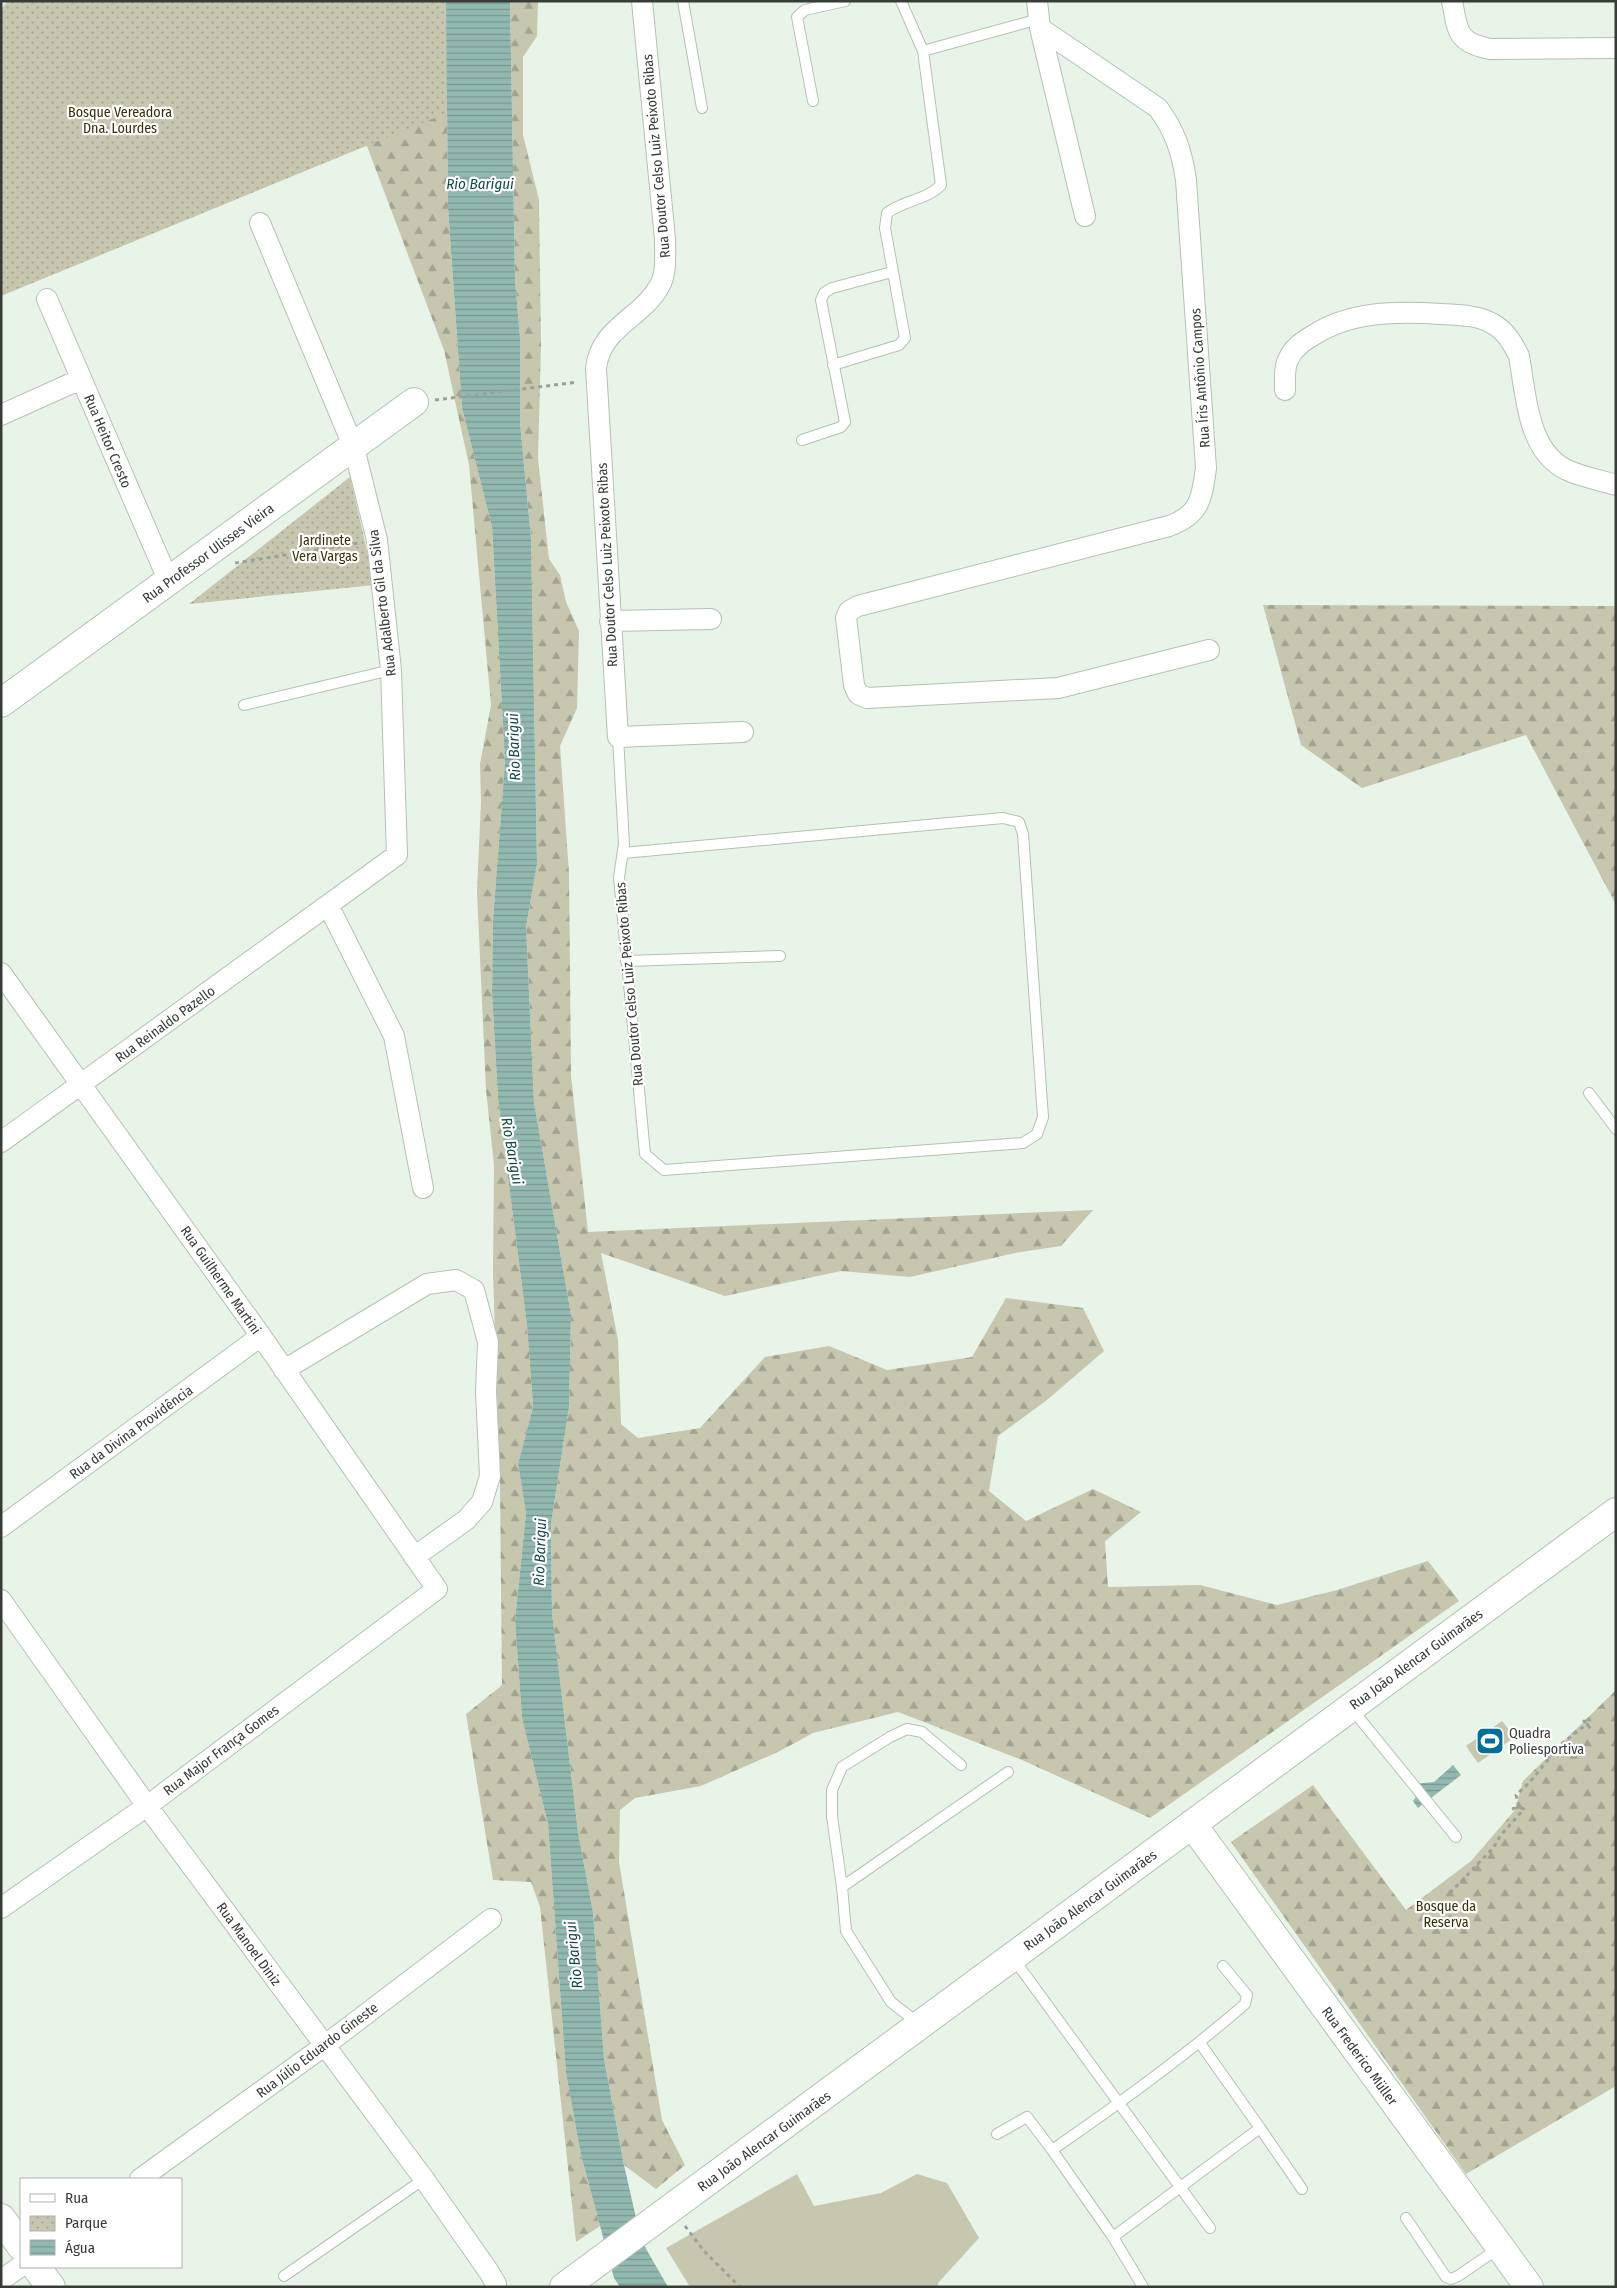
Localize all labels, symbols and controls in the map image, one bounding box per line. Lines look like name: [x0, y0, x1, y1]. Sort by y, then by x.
street label: Rua Doutor Celso Luiz Peixoto Ribas: [639, 53, 674, 259]
park label: Bosque Vereadora Dna. Lourdes: [68, 104, 172, 137]
water label: Rio Barigui: [446, 175, 514, 193]
street label: Rua Íris Antônio Campos: [1186, 308, 1214, 448]
street label: Rua Heitor Cresto: [80, 392, 135, 491]
street label: Rua Doutor Celso Luiz Peixoto Ribas: [594, 462, 621, 668]
street label: Rua Professor Ulisses Vieira: [139, 500, 277, 607]
street label: Rua Adalberto Gil da Silva: [365, 528, 400, 677]
park label: Jardinete Vera Vargas: [292, 532, 358, 565]
water label: Rio Barigui: [504, 713, 524, 781]
street label: Rua Doutor Celso Luiz Peixoto Ribas: [612, 881, 647, 1087]
street label: Rua Reinaldo Pazello: [112, 982, 219, 1066]
water label: Rio Barigui: [497, 1116, 527, 1186]
street label: Rua Guilherme Martini: [177, 1223, 264, 1338]
street label: Rua da Divina Providência: [66, 1382, 196, 1483]
water label: Rio Barigui: [530, 1518, 550, 1586]
street label: Rua João Alencar Guimarães: [1346, 1605, 1486, 1713]
street label: Rua Major França Gomes: [160, 1701, 282, 1799]
place label: Quadra Poliesportiva: [1509, 1725, 1584, 1758]
sports icon: Quadra Poliesportiva: [1475, 1726, 1505, 1756]
street label: Rua João Alencar Guimarães: [1020, 1846, 1160, 1954]
park label: Bosque da Reserva: [1416, 1898, 1476, 1931]
street label: Rua Manoel Diniz: [213, 1899, 285, 1990]
water label: Rio Barigui: [561, 1920, 586, 1990]
street label: Rua Júlio Eduardo Gineste: [253, 1999, 382, 2102]
street label: Rua Frederico Müller: [1318, 2004, 1401, 2109]
street label: Rua João Alencar Guimarães: [694, 2087, 834, 2195]
legend: [20, 2178, 182, 2268]
text: Rua: [65, 2189, 88, 2207]
text: Parque: [65, 2214, 108, 2232]
text: Água: [65, 2239, 95, 2257]

